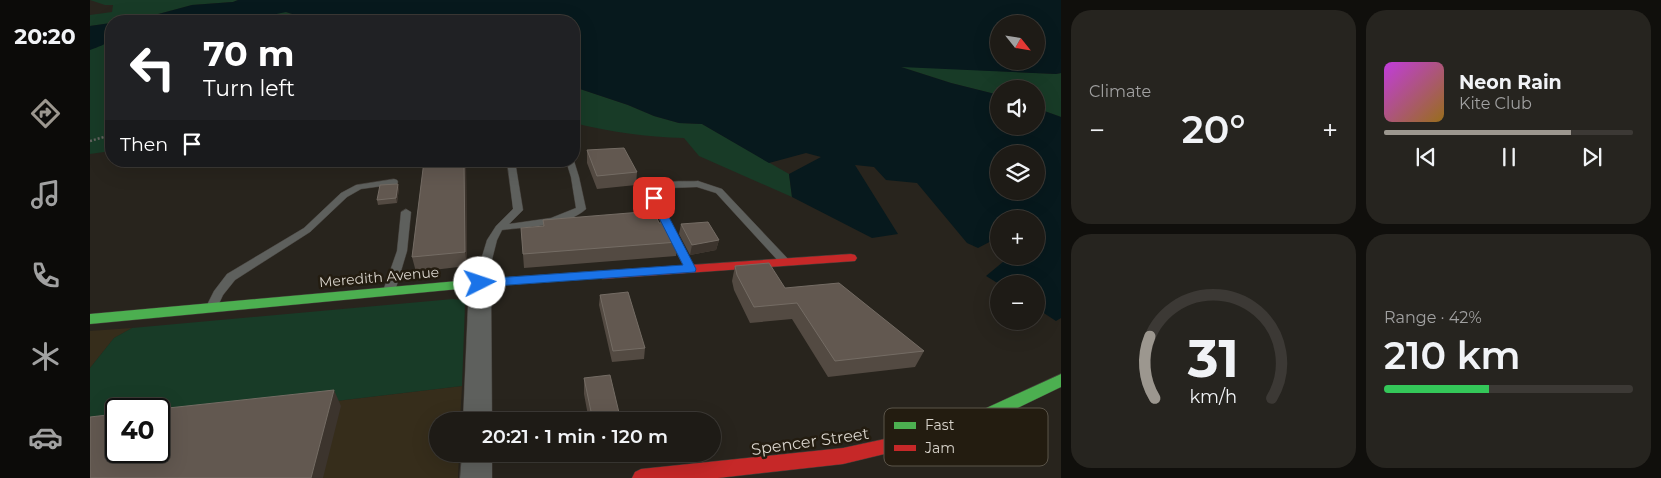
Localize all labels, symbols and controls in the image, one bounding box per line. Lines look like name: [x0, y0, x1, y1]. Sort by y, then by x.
north arrow: [990, 15, 1045, 70]
map controls: [990, 15, 1045, 330]
text: 20:20: [14, 23, 76, 50]
text: 70 m: [203, 32, 294, 75]
icon: left: [120, 35, 185, 100]
text: Neon Rain: [1459, 71, 1562, 94]
text: Turn left: [203, 75, 295, 102]
button: sound: [990, 80, 1045, 135]
text: Climate: [1089, 82, 1151, 101]
text: Kite Club: [1459, 94, 1532, 113]
icon: directions: [28, 96, 63, 131]
text: 20°: [1182, 106, 1245, 153]
text: −: [1089, 113, 1105, 147]
text: +: [1322, 113, 1338, 147]
icon: arrive: [178, 130, 206, 158]
text: Then: [120, 133, 168, 156]
icon: previous: [1412, 143, 1440, 171]
icon: pause: [1495, 143, 1523, 171]
icon: next: [1578, 143, 1606, 171]
button: layers: [990, 145, 1045, 200]
icon: music: [28, 177, 63, 212]
pin: [633, 177, 675, 219]
icon: arrive: [640, 184, 668, 212]
button: +: [990, 210, 1045, 265]
position arrow: [453, 256, 505, 308]
icon: phone: [28, 258, 63, 293]
street label: Meredith Avenue: [318, 263, 440, 291]
button: −: [990, 275, 1045, 330]
text: Range · 42%: [1384, 308, 1482, 327]
text: 31: [1187, 327, 1239, 390]
text: 210 km: [1384, 332, 1521, 379]
icon: climate: [28, 339, 63, 374]
text: km/h: [1190, 386, 1237, 407]
speed limit sign: 40: [105, 398, 170, 463]
legend: [884, 408, 1048, 466]
text: Fast: [925, 416, 955, 434]
icon: car: [28, 420, 63, 455]
street label: Spencer Street: [750, 424, 871, 459]
text: 20:21 · 1 min · 120 m: [482, 425, 668, 448]
text: Jam: [924, 439, 955, 457]

